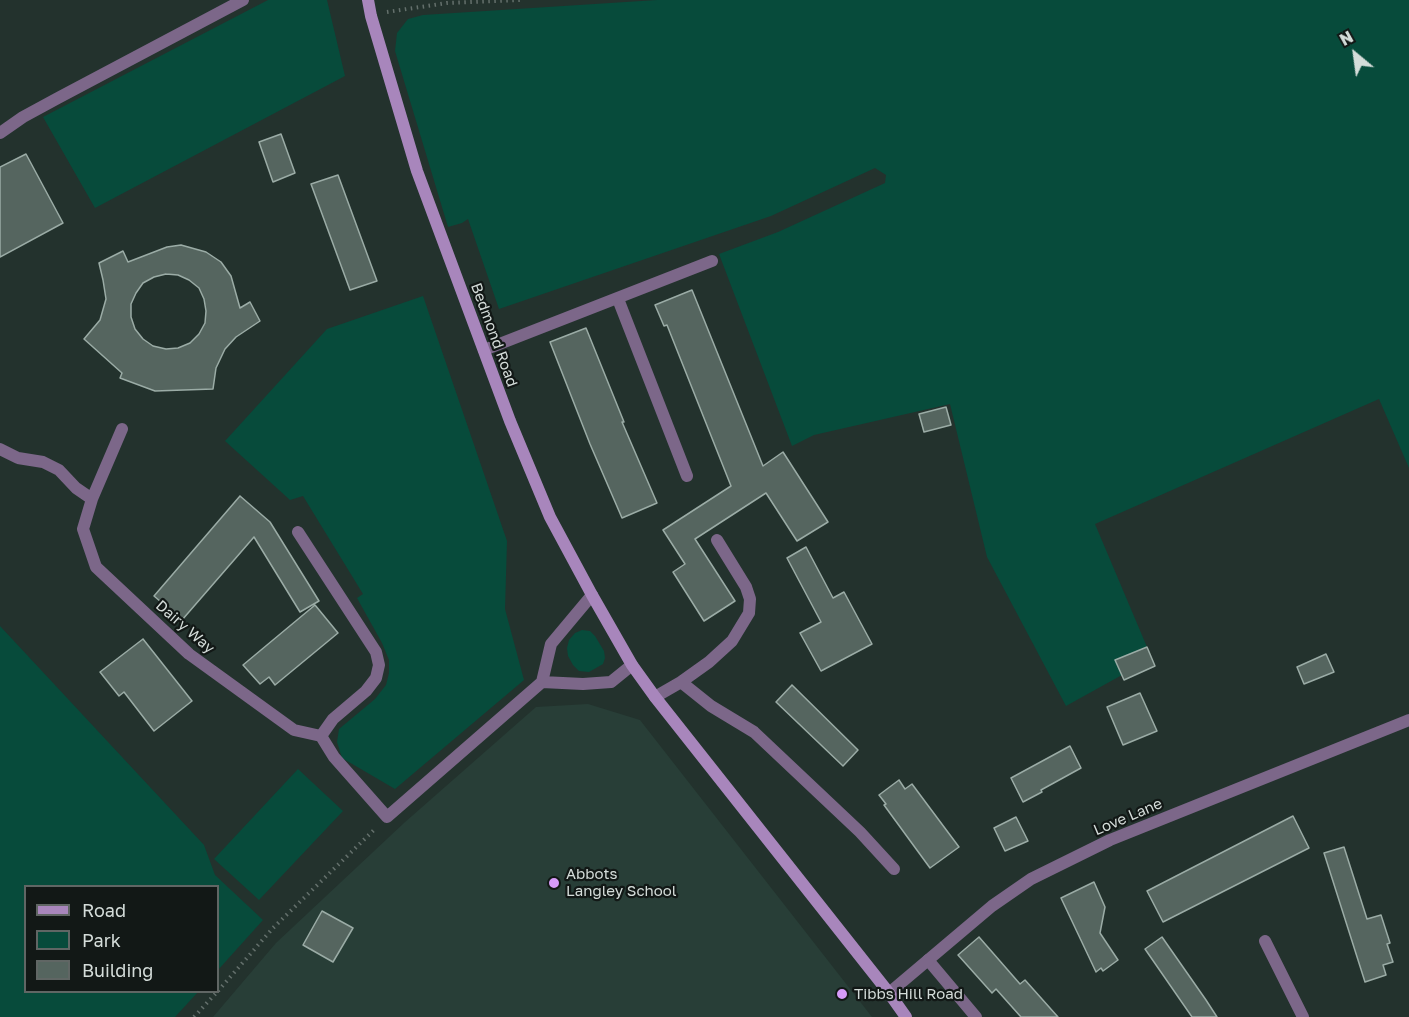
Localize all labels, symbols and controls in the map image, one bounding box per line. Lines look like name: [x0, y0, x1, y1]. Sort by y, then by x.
north arrow: [1325, 24, 1385, 84]
text: N: [1336, 27, 1356, 50]
street label: Bedmond Road: [467, 281, 521, 389]
street label: Dairy Way: [152, 597, 218, 657]
street label: Love Lane: [1091, 795, 1165, 839]
place label: Abbots Langley School: [566, 865, 677, 900]
marker: Abbots Langley School: [547, 876, 561, 890]
legend: [24, 885, 219, 993]
text: Road: [82, 899, 126, 921]
text: Park: [82, 929, 121, 951]
text: Building: [82, 959, 153, 981]
place label: Tibbs Hill Road: [854, 985, 963, 1003]
marker: Tibbs Hill Road: [835, 987, 849, 1001]

